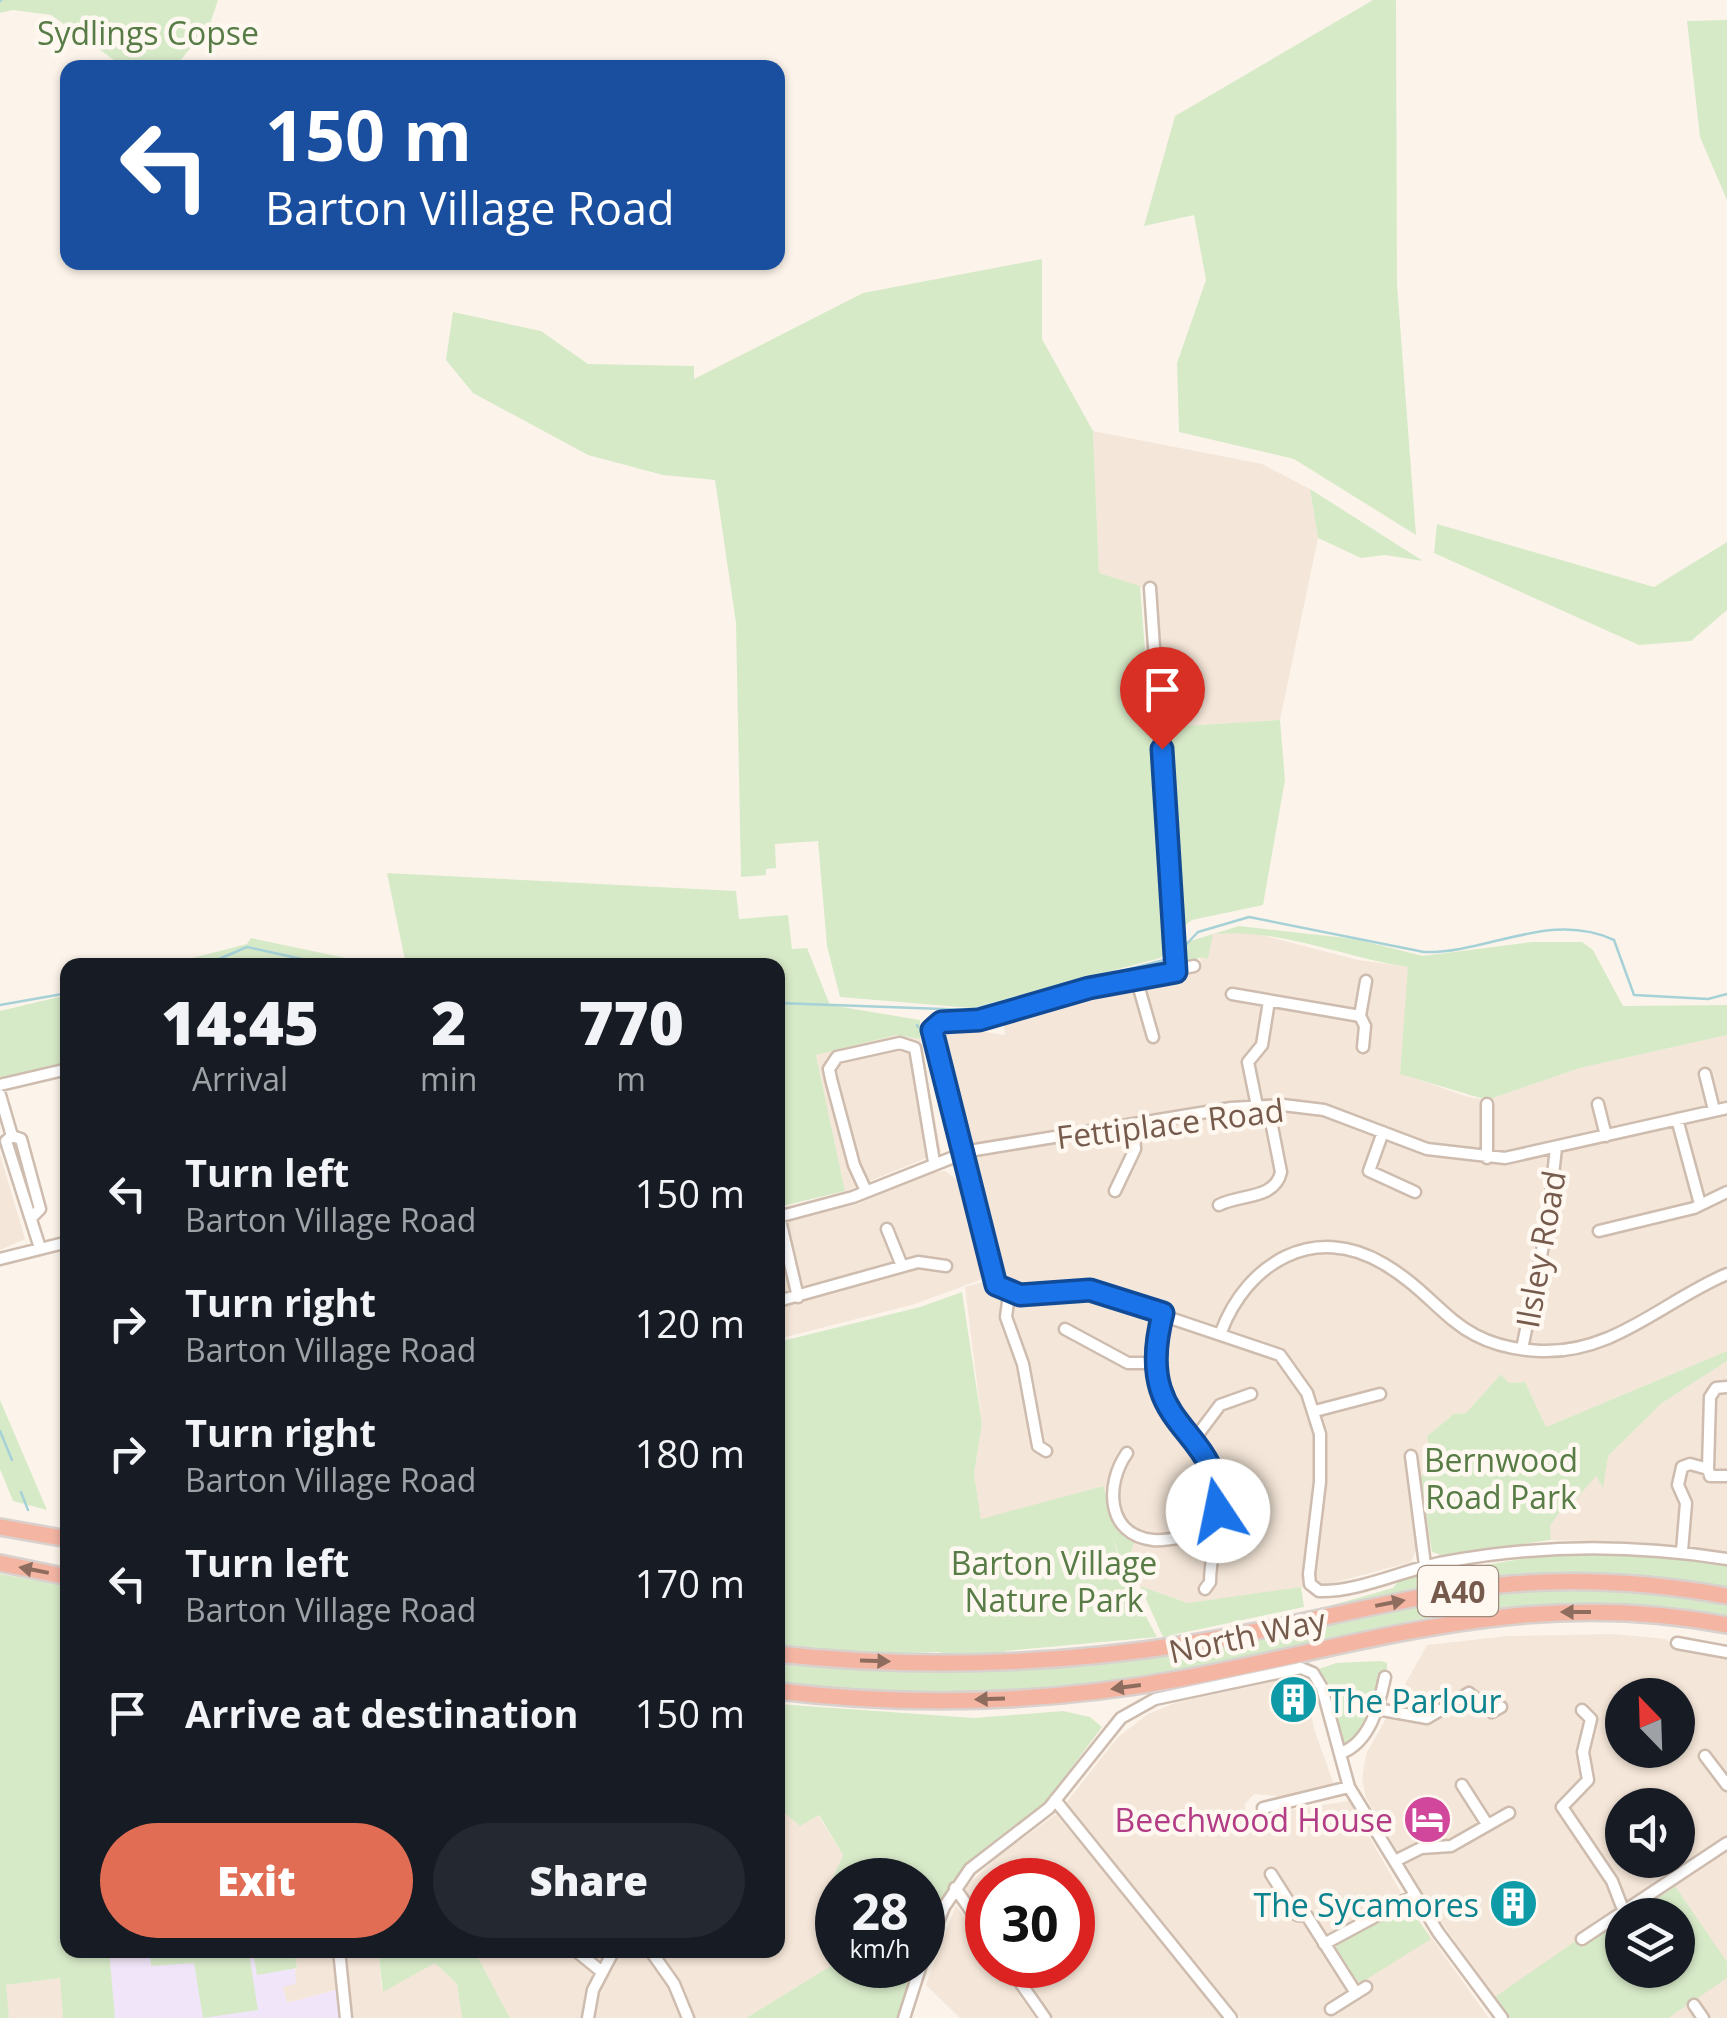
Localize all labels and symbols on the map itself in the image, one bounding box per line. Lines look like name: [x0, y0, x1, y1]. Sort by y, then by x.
park label: Sydlings Copse: [37, 11, 259, 54]
pin: [1120, 647, 1205, 750]
street label: Fettiplace Road: [1054, 1088, 1286, 1158]
street label: Ilsley Road: [1505, 1167, 1575, 1331]
park label: Bernwood Road Park: [1424, 1438, 1578, 1518]
position arrow: [1166, 1459, 1270, 1563]
park label: Barton Village Nature Park: [951, 1541, 1157, 1621]
one-way arrow: [18, 1562, 49, 1577]
road number: A40: [1418, 1566, 1498, 1616]
one-way arrow: [1375, 1595, 1407, 1610]
street label: North Way: [1165, 1597, 1330, 1673]
one-way arrow: [1559, 1604, 1591, 1620]
one-way arrow: [859, 1653, 891, 1669]
building icon: The Parlour: [1267, 1674, 1319, 1726]
north arrow: [1605, 1678, 1695, 1768]
one-way arrow: [1109, 1679, 1141, 1695]
place label: The Parlour: [1328, 1679, 1502, 1722]
one-way arrow: [973, 1691, 1005, 1707]
hotel icon: Beechwood House: [1402, 1793, 1454, 1845]
place label: Beechwood House: [1115, 1798, 1393, 1841]
speed limit sign: 30: [965, 1858, 1095, 1988]
building icon: The Sycamores: [1488, 1878, 1540, 1930]
place label: The Sycamores: [1254, 1883, 1479, 1926]

